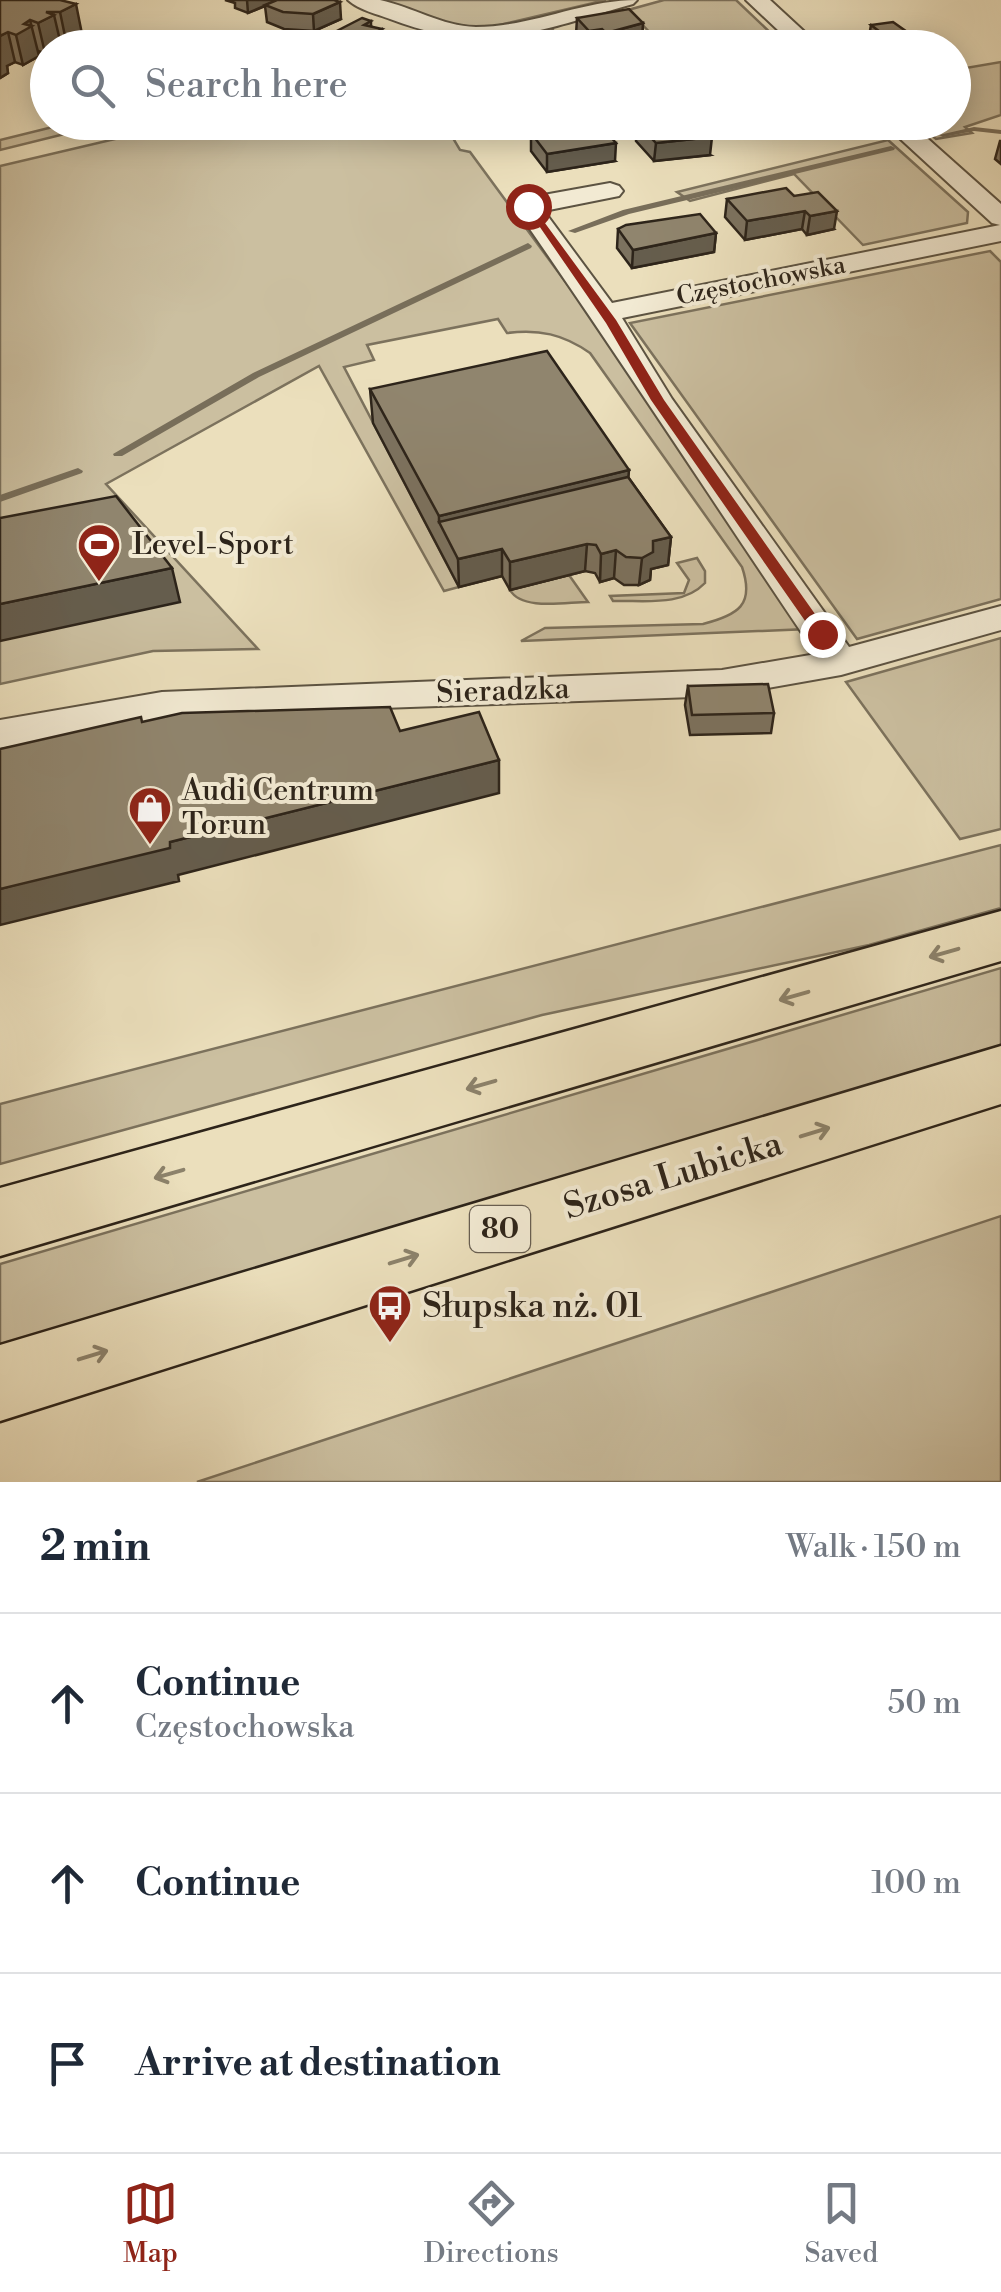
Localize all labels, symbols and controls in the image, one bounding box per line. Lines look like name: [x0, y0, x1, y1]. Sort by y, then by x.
search box: [30, 30, 971, 140]
icon: search: [65, 58, 120, 113]
text: Search here: [145, 62, 348, 109]
route start: [506, 184, 552, 230]
street label: Częstochowska: [674, 249, 848, 313]
sports icon: Level-Sport: [76, 522, 122, 583]
place label: Level-Sport: [132, 526, 294, 564]
route end: [800, 612, 846, 658]
street label: Sieradzka: [436, 670, 571, 712]
place label: Audi Centrum Torun: [181, 772, 374, 844]
shop icon: Audi Centrum Torun: [127, 785, 173, 846]
one-way arrow: [929, 944, 960, 963]
one-way arrow: [778, 987, 810, 1006]
one-way arrow: [466, 1077, 497, 1095]
street label: Szosa Lubicka: [559, 1122, 788, 1230]
one-way arrow: [798, 1122, 830, 1140]
one-way arrow: [153, 1166, 185, 1184]
road number: 80: [470, 1206, 530, 1252]
one-way arrow: [388, 1249, 419, 1267]
bus stop icon: Słupska nż. 01: [367, 1283, 413, 1344]
place label: Słupska nż. 01: [422, 1285, 642, 1328]
one-way arrow: [77, 1345, 108, 1363]
text: 2 min: [40, 1521, 150, 1574]
text: Walk · 150 m: [786, 1527, 961, 1567]
text: Continue: [135, 1660, 300, 1707]
icon: ahead: [40, 1676, 95, 1731]
text: 50 m: [888, 1683, 961, 1723]
text: Częstochowska: [135, 1707, 355, 1747]
icon: ahead: [40, 1856, 95, 1911]
text: Continue: [135, 1860, 300, 1907]
text: 100 m: [871, 1863, 961, 1903]
icon: arrive: [40, 2036, 95, 2091]
text: Arrive at destination: [135, 2040, 501, 2087]
tab: Map: [123, 2176, 178, 2271]
tab: Directions: [424, 2176, 559, 2271]
tab: Saved: [805, 2176, 878, 2271]

